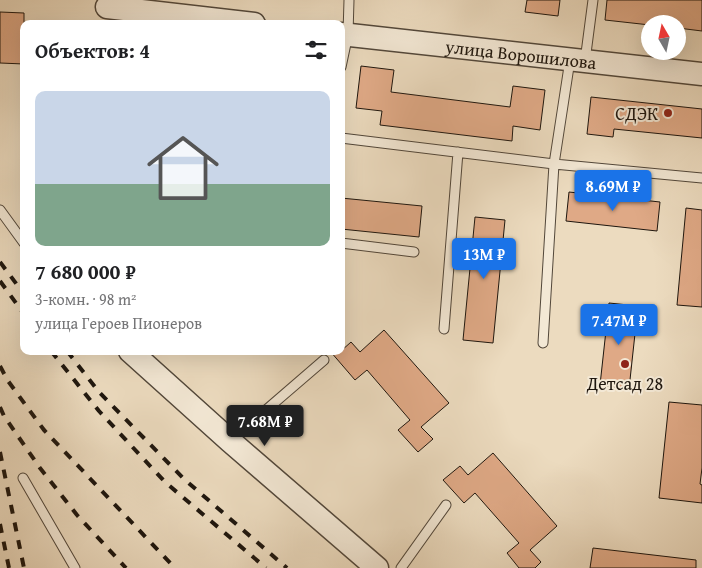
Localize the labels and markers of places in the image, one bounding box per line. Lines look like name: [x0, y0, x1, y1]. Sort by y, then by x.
place label: СДЭК: [615, 100, 658, 127]
marker: СДЭК: [662, 107, 674, 119]
pin: 8.69M ₽: [567, 170, 659, 212]
pin: 13M ₽: [449, 238, 519, 280]
pin: 7.47M ₽: [573, 304, 665, 346]
marker: Детсад 28: [619, 358, 631, 370]
place label: Детсад 28: [586, 370, 663, 397]
pin: 7.68M ₽: [219, 404, 311, 447]

